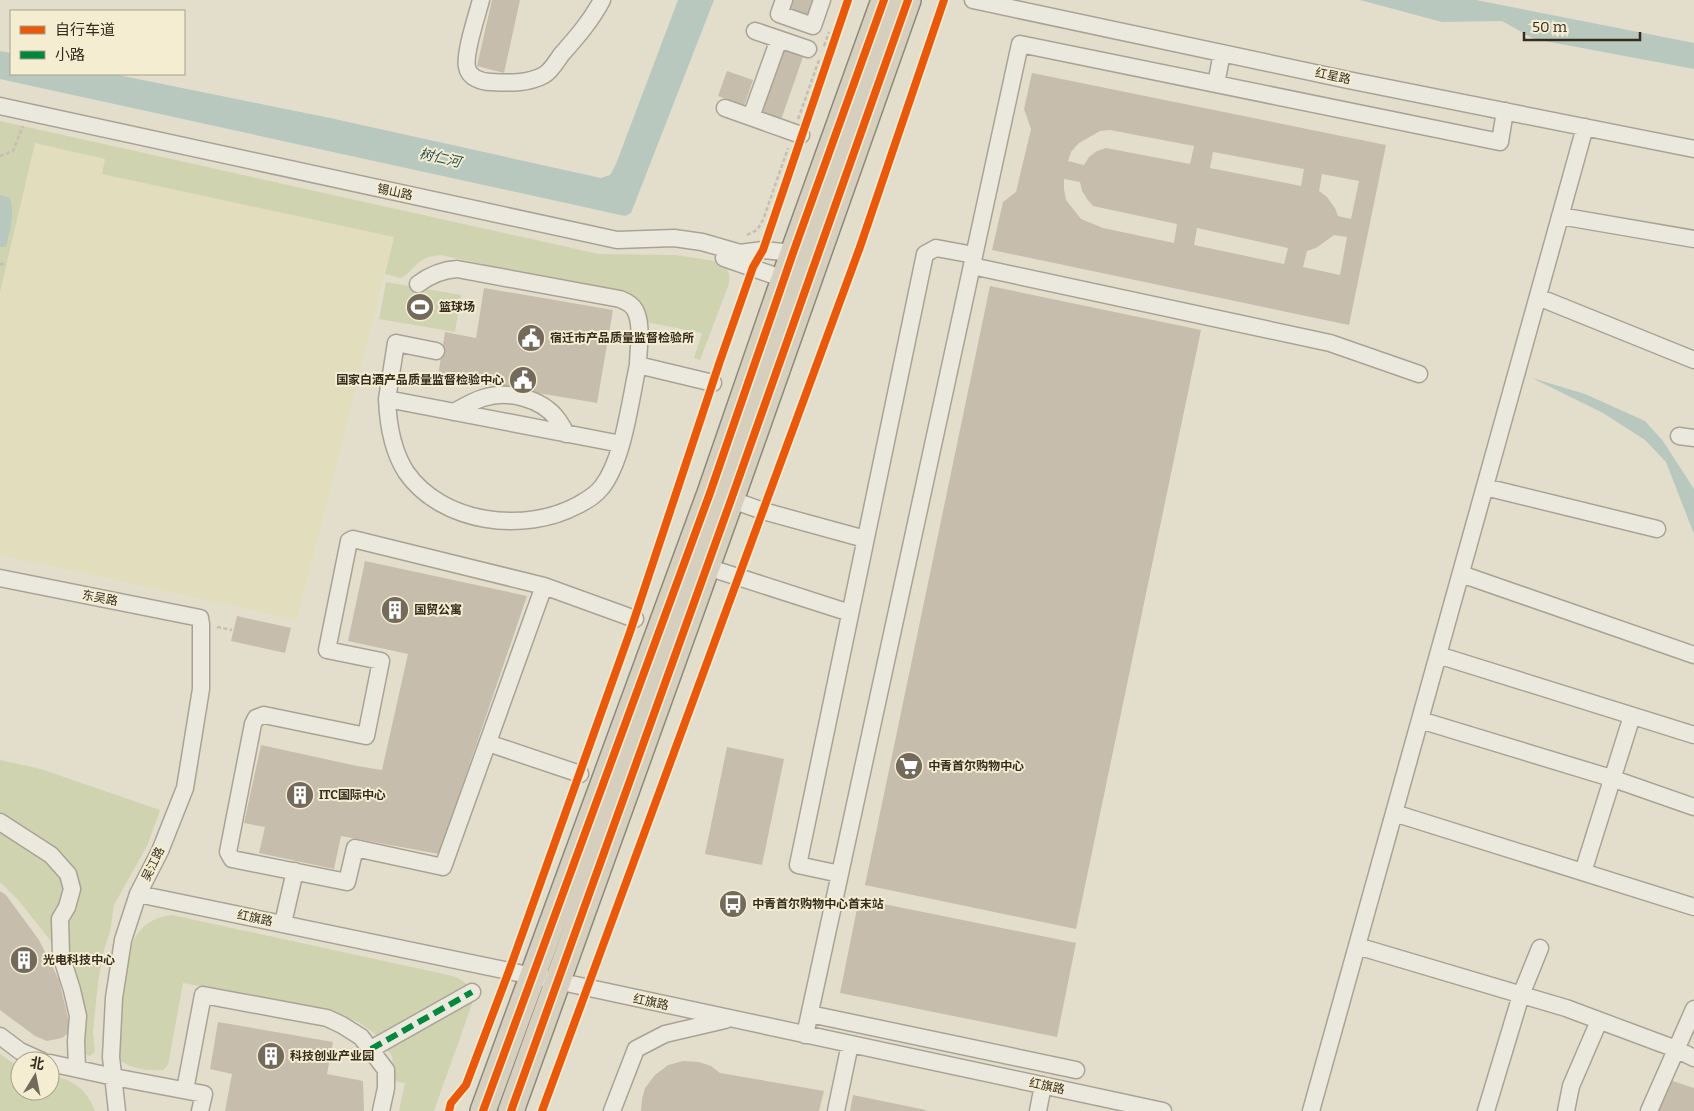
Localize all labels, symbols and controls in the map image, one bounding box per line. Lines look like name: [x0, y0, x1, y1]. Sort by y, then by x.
legend: [10, 10, 185, 75]
scale bar: [1524, 10, 1640, 42]
text: 50 m: [1532, 18, 1568, 36]
text: 自行车道: [55, 21, 115, 39]
text: 小路: [55, 46, 85, 64]
street label: 红星路: [1314, 65, 1352, 87]
water label: 树仁河: [418, 145, 465, 172]
street label: 锡山路: [376, 181, 414, 203]
sports icon: 篮球场: [405, 292, 435, 322]
place label: 篮球场: [439, 300, 475, 314]
public building icon: 宿迁市产品质量监督检验所: [516, 323, 546, 353]
place label: 宿迁市产品质量监督检验所: [550, 331, 694, 345]
public building icon: 国家白酒产品质量监督检验中心: [508, 365, 538, 395]
place label: 国家白酒产品质量监督检验中心: [336, 373, 504, 387]
street label: 东吴路: [81, 588, 119, 608]
building icon: 国贸公寓: [380, 595, 410, 625]
place label: 国贸公寓: [414, 603, 462, 617]
supermarket icon: 中青首尔购物中心: [894, 751, 924, 781]
place label: 中青首尔购物中心: [928, 759, 1024, 773]
building icon: ITC国际中心: [285, 780, 315, 810]
place label: ITC国际中心: [319, 788, 386, 802]
street label: 吴江路: [139, 845, 167, 883]
bus stop icon: 中青首尔购物中心首末站: [718, 889, 748, 919]
place label: 中青首尔购物中心首末站: [752, 897, 884, 911]
street label: 红旗路: [236, 907, 274, 929]
building icon: 光电科技中心: [9, 945, 39, 975]
place label: 光电科技中心: [43, 953, 115, 967]
street label: 红旗路: [632, 991, 670, 1013]
building icon: 科技创业产业园: [256, 1041, 286, 1071]
place label: 科技创业产业园: [290, 1049, 374, 1063]
north arrow: [10, 1051, 60, 1101]
text: 北: [29, 1054, 46, 1073]
street label: 红旗路: [1028, 1075, 1066, 1097]

